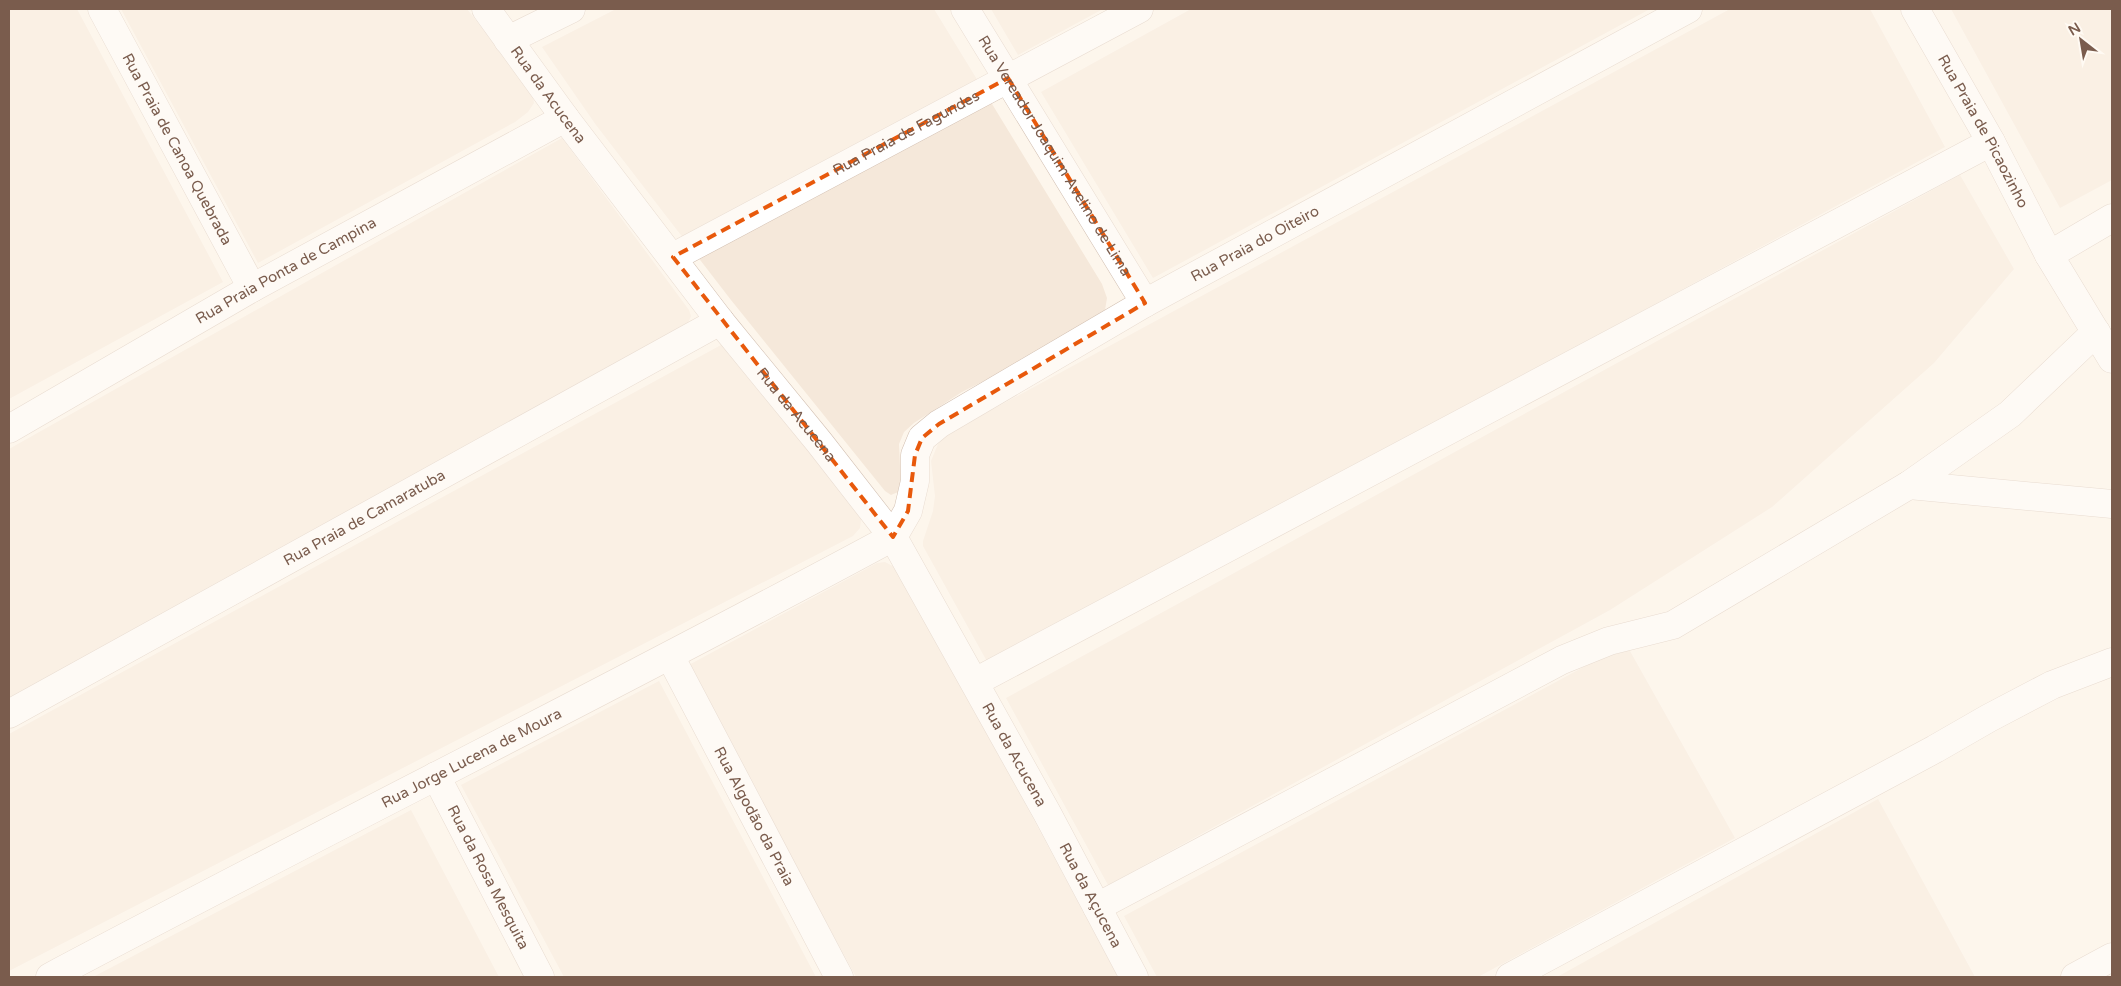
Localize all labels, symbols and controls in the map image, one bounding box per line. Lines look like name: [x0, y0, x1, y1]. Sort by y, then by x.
north arrow: [2056, 15, 2106, 65]
text: N: [2065, 19, 2084, 39]
street label: Rua Vereador Joaquim Avelino de Lima: [974, 32, 1135, 279]
street label: Rua da Acucena: [507, 43, 590, 147]
street label: Rua Praia de Canoa Quebrada: [118, 50, 236, 248]
street label: Rua Praia de Picaozinho: [1934, 51, 2032, 211]
street label: Rua Praia de Fagundes: [830, 87, 983, 179]
street label: Rua Praia do Oiteiro: [1188, 202, 1322, 286]
street label: Rua Praia Ponta de Campina: [192, 213, 379, 328]
street label: Rua da Acucena: [753, 364, 840, 465]
street label: Rua Praia de Camaratuba: [280, 466, 448, 570]
street label: Rua da Acucena: [978, 700, 1051, 810]
street label: Rua Jorge Lucena de Moura: [378, 704, 564, 812]
street label: Rua Algodão da Praia: [710, 744, 798, 889]
street label: Rua da Rosa Mesquita: [444, 802, 533, 952]
street label: Rua da Açucena: [1055, 840, 1126, 951]

